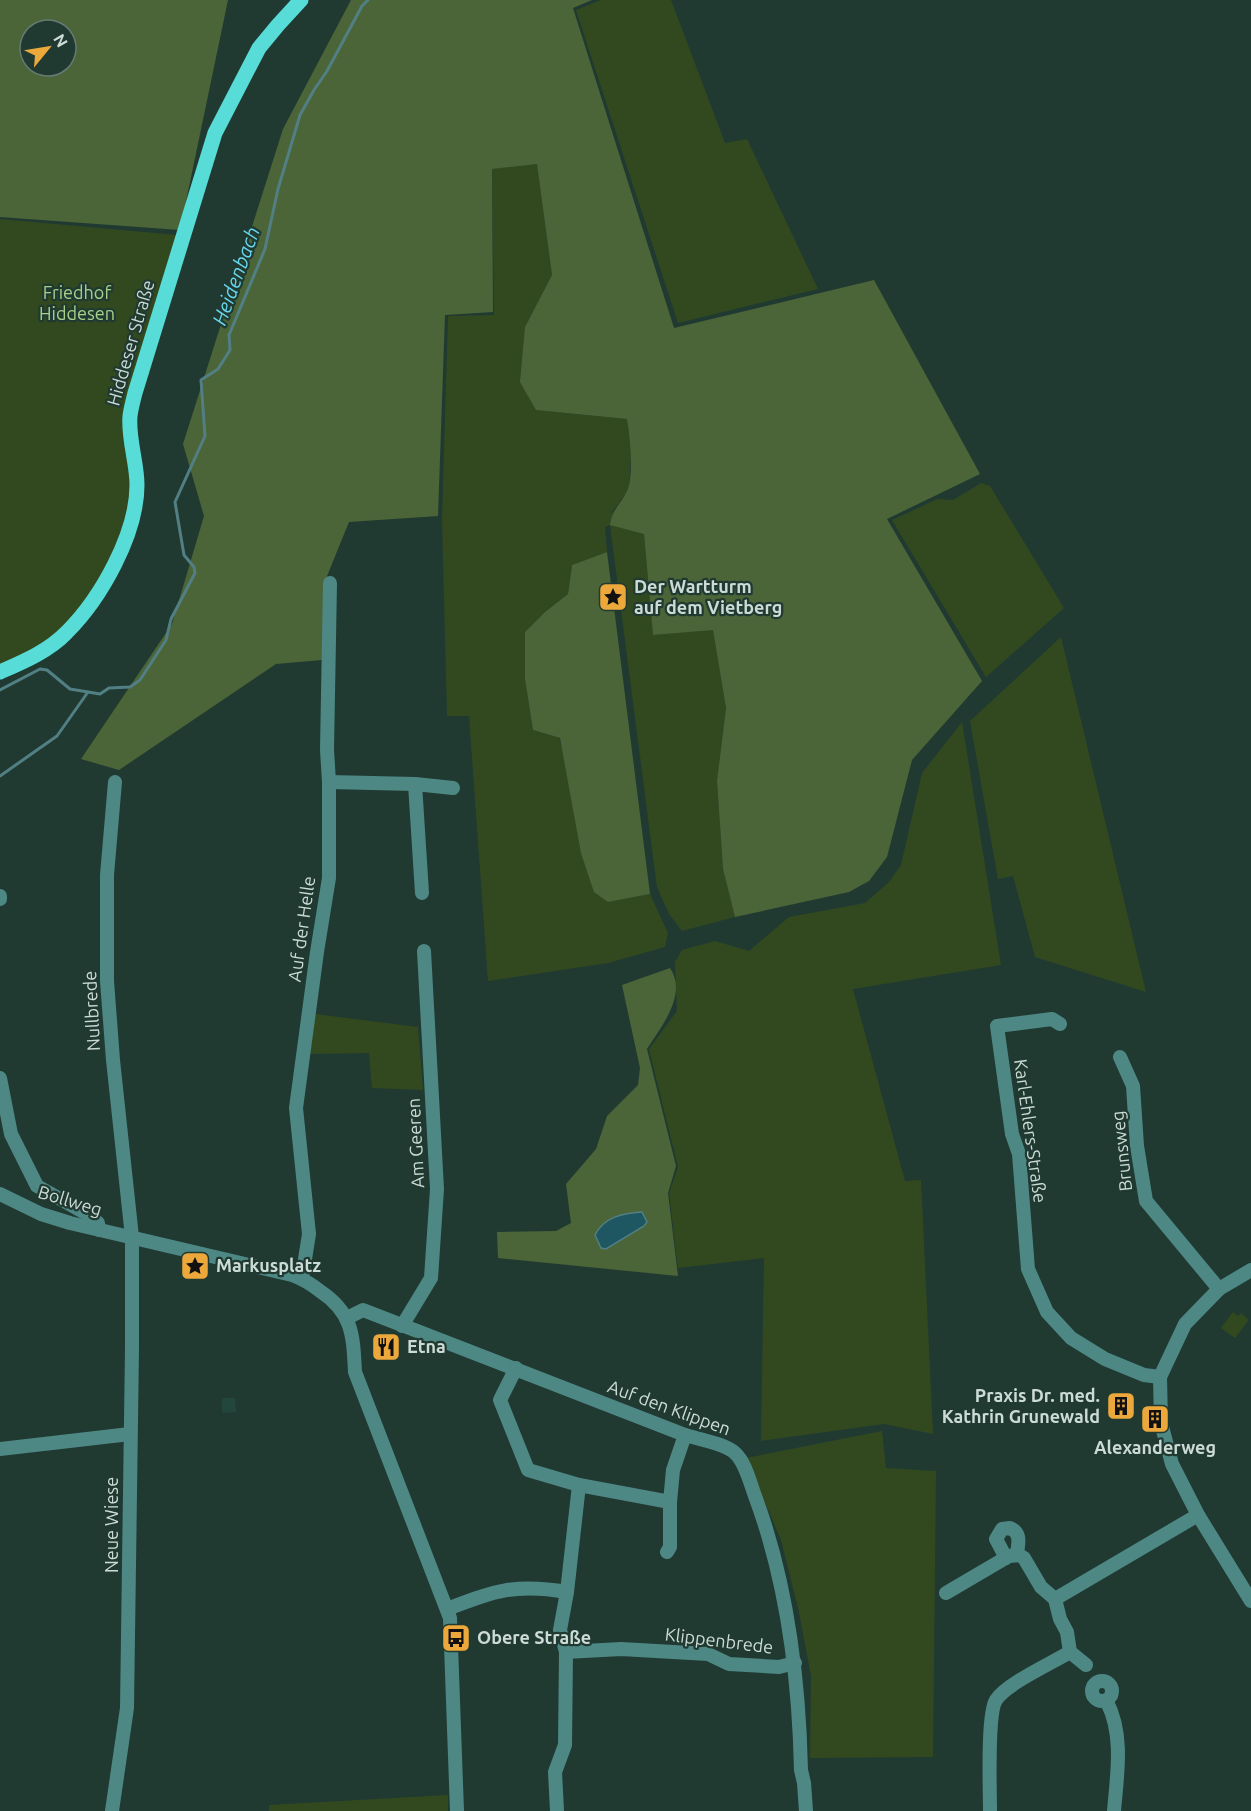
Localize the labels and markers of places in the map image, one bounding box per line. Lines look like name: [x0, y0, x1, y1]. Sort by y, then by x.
place label: Der Wartturm auf dem Vietberg: [634, 576, 782, 617]
place icon: Der Wartturm auf dem Vietberg: [597, 581, 629, 613]
place icon: Markusplatz: [179, 1250, 211, 1282]
place label: Markusplatz: [216, 1255, 321, 1275]
restaurant icon: Etna: [370, 1331, 402, 1363]
place label: Etna: [407, 1336, 446, 1356]
place label: Praxis Dr. med. Kathrin Grunewald: [942, 1385, 1100, 1426]
building icon: Praxis Dr. med. Kathrin Grunewald: [1105, 1390, 1137, 1422]
building icon: Alexanderweg: [1139, 1403, 1171, 1435]
place label: Alexanderweg: [1094, 1437, 1216, 1457]
bus stop icon: Obere Straße: [440, 1622, 472, 1654]
place label: Obere Straße: [477, 1627, 591, 1647]

